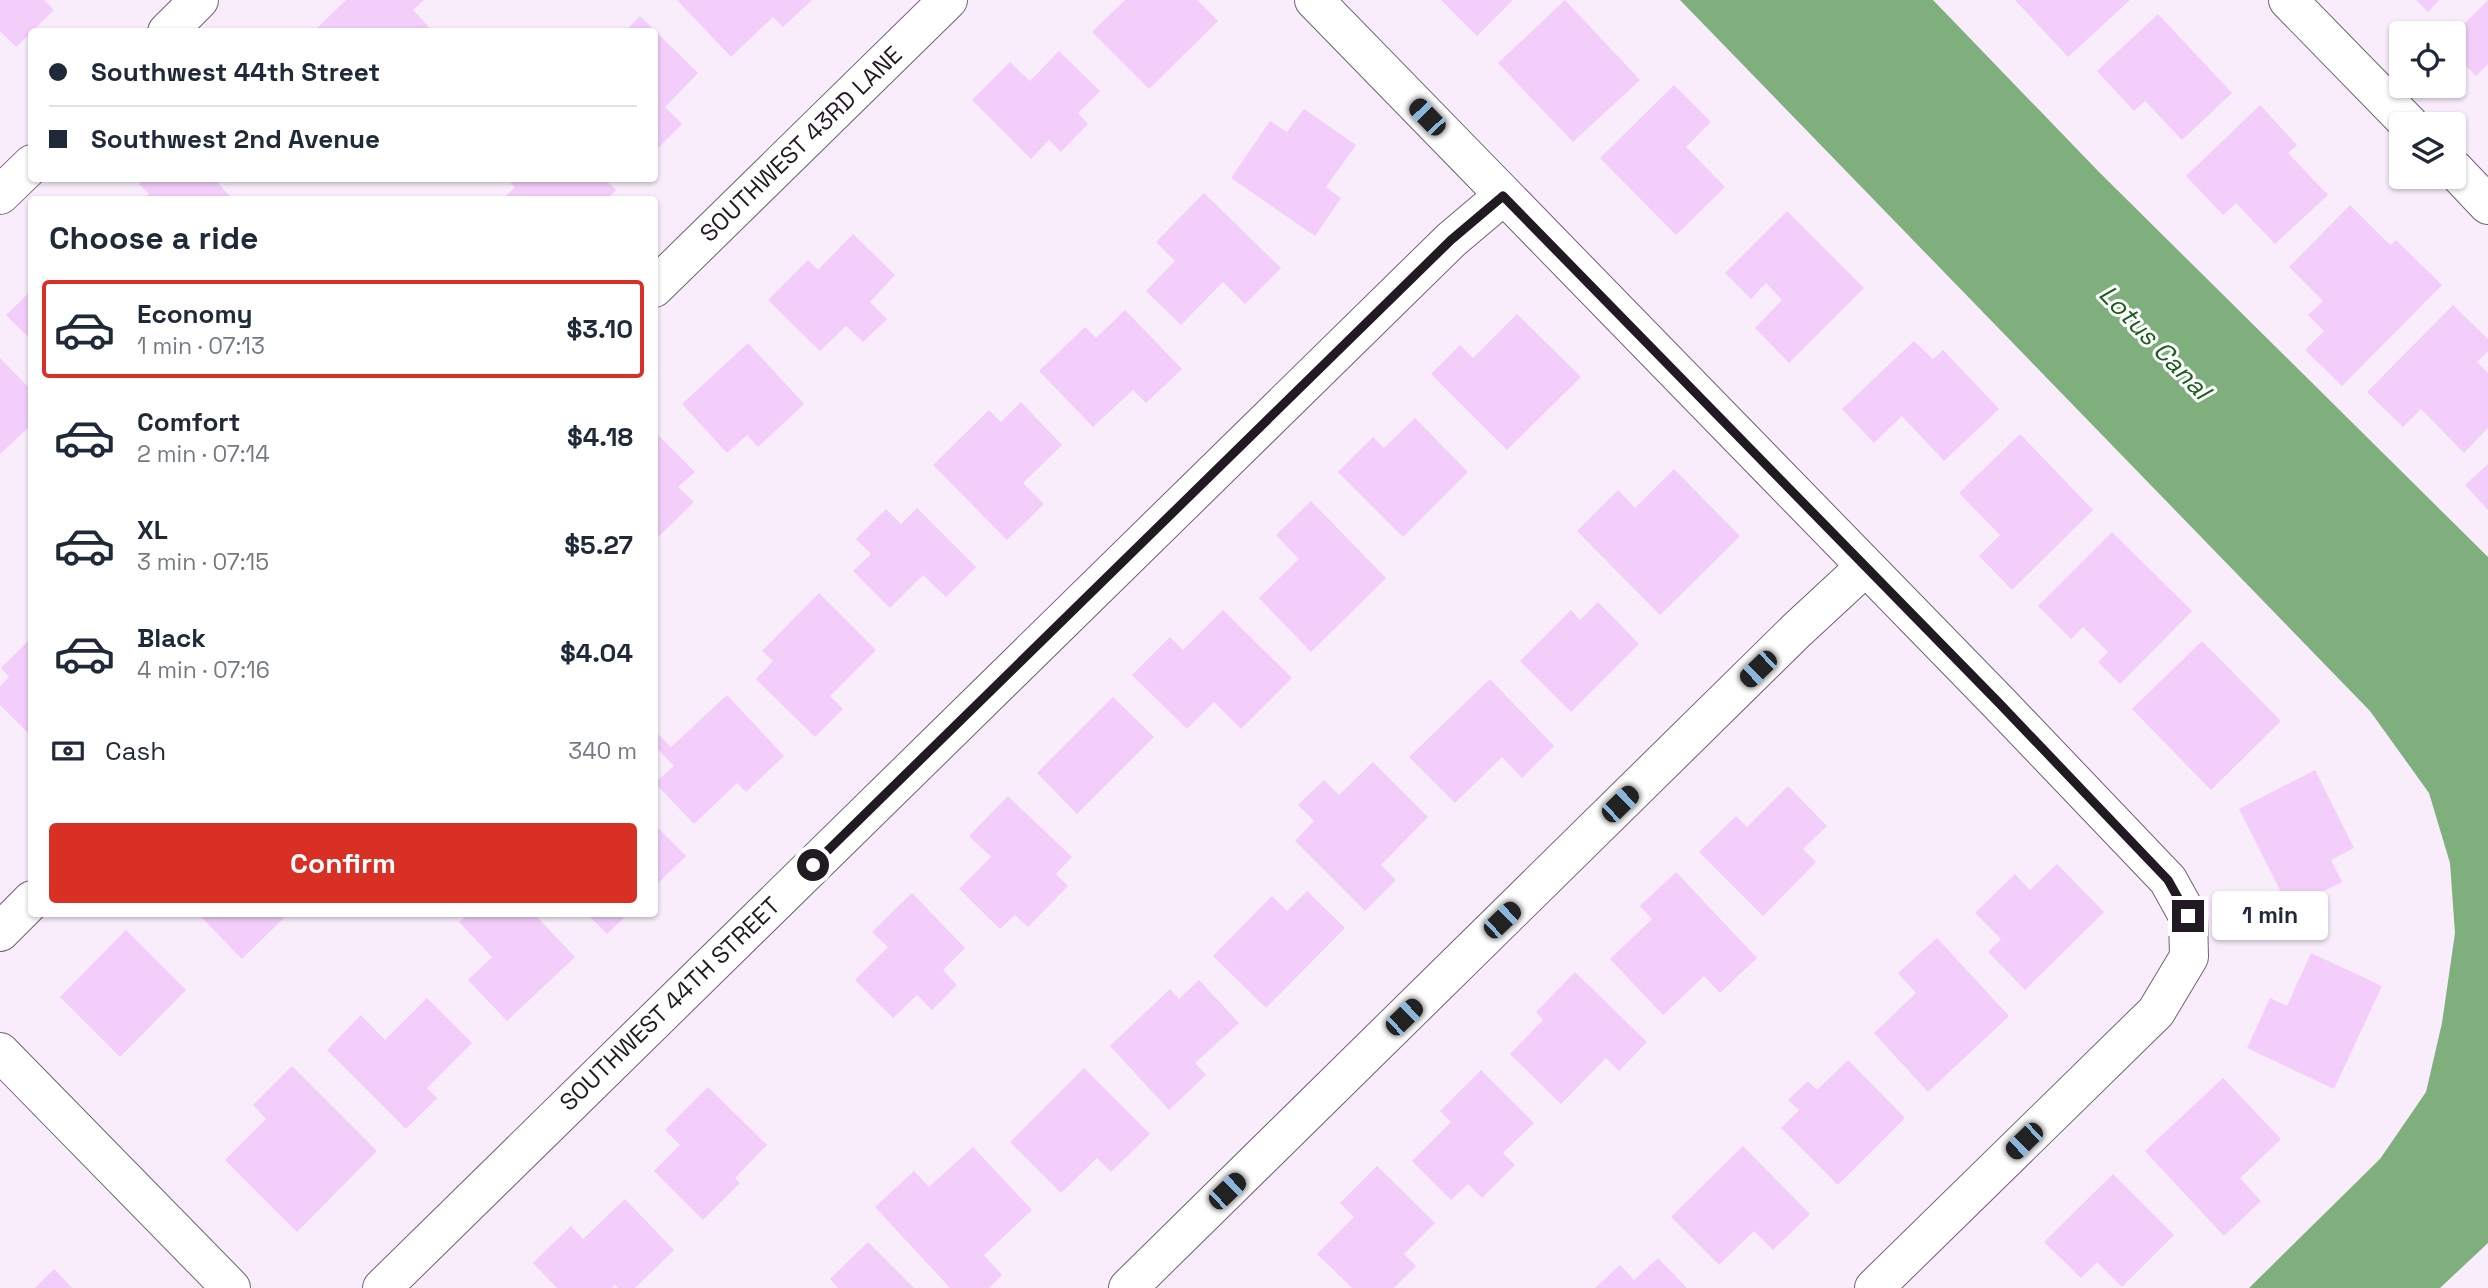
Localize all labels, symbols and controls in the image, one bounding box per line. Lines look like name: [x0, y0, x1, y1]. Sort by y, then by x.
map controls: [2389, 21, 2466, 189]
button: locate: [2389, 21, 2466, 98]
street label: SOUTHWEST 43RD LANE: [693, 39, 908, 248]
text: Southwest 44th Street: [91, 55, 380, 89]
car: [1405, 95, 1450, 139]
button: layers: [2389, 112, 2466, 189]
text: Southwest 2nd Avenue: [91, 122, 380, 156]
text: Choose a ride: [49, 218, 259, 258]
water label: Lotus Canal: [2092, 277, 2220, 409]
text: Economy: [137, 297, 253, 331]
icon: car: [53, 298, 116, 361]
text: $3.10: [566, 312, 633, 346]
text: 1 min · 07:13: [137, 331, 265, 361]
text: Comfort: [137, 405, 240, 439]
icon: car: [53, 406, 116, 469]
text: $4.18: [567, 420, 633, 454]
text: 2 min · 07:14: [137, 439, 270, 469]
text: XL: [137, 513, 168, 547]
icon: car: [53, 514, 116, 577]
text: $5.27: [564, 528, 633, 562]
text: 3 min · 07:15: [137, 547, 269, 577]
text: Black: [137, 621, 206, 655]
icon: car: [53, 622, 116, 685]
text: $4.04: [560, 636, 633, 670]
car: [1736, 647, 1781, 691]
text: 4 min · 07:16: [137, 655, 270, 685]
icon: cash: [49, 732, 87, 770]
text: Cash: [105, 734, 166, 768]
text: 340 m: [568, 736, 637, 766]
car: [1598, 782, 1643, 826]
button: Confirm: [49, 823, 637, 903]
route start: [797, 849, 829, 881]
street label: SOUTHWEST 44TH STREET: [553, 890, 787, 1117]
callout: 1 min: [2212, 892, 2328, 940]
car: [1480, 898, 1525, 942]
route end: [2172, 900, 2204, 932]
text: 1 min: [2242, 900, 2298, 930]
car: [1382, 995, 1427, 1039]
car: [2002, 1119, 2047, 1163]
car: [1205, 1169, 1250, 1213]

